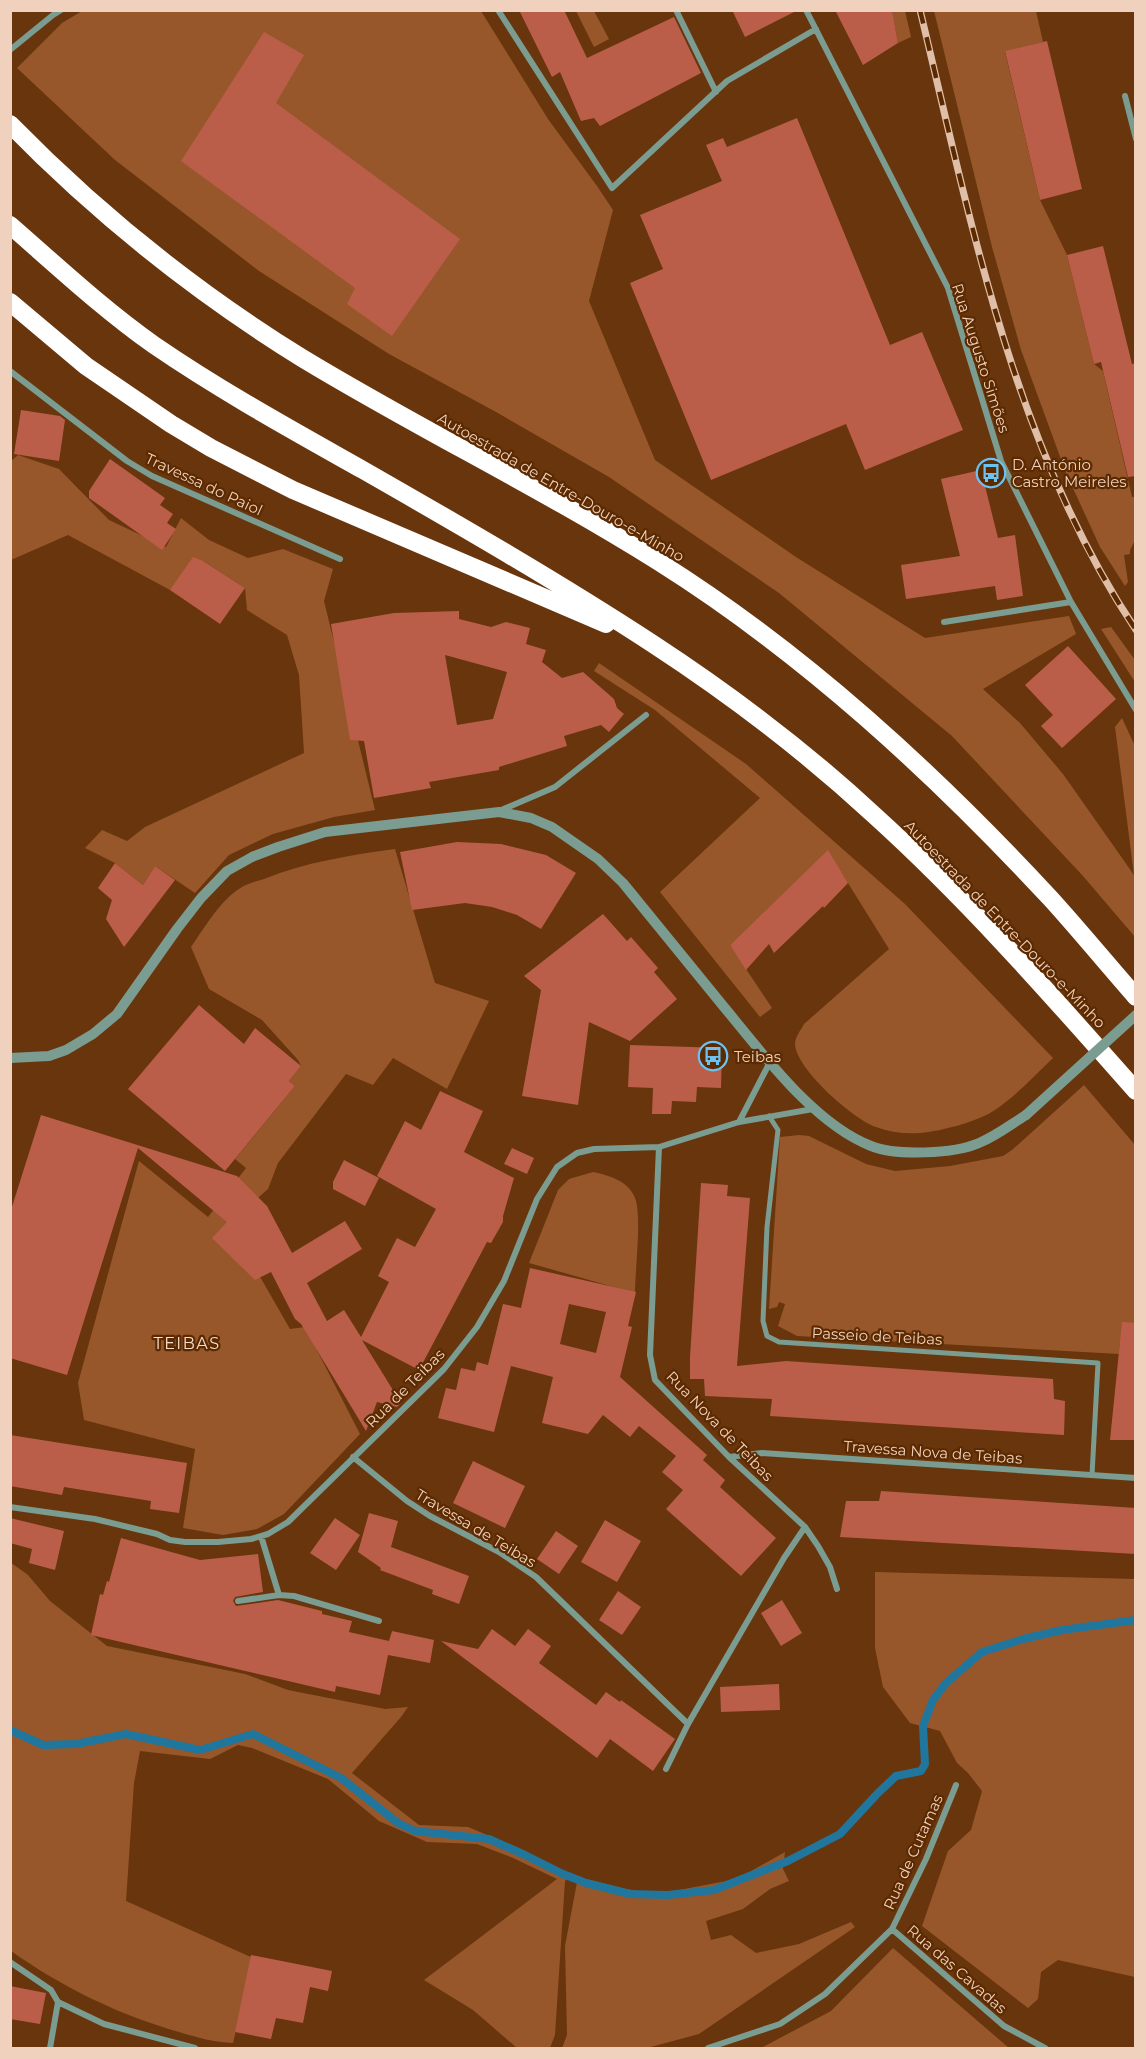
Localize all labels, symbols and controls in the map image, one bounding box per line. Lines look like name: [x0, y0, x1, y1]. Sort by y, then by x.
street label: Rua Augusto Simões: [948, 281, 1014, 435]
street label: Autoestrada de Entre-Douro-e-Minho: [434, 408, 688, 566]
street label: Travessa do Paiol: [142, 448, 266, 520]
place label: D. António Castro Meireles: [1012, 455, 1127, 491]
bus stop icon: D. António Castro Meireles: [975, 457, 1007, 489]
street label: Autoestrada de Entre-Douro-e-Minho: [900, 816, 1110, 1032]
bus stop icon: Teibas: [697, 1040, 729, 1072]
place label: Teibas: [734, 1047, 781, 1066]
street label: Passeio de Teibas: [811, 1323, 943, 1349]
district label: TEIBAS: [153, 1334, 221, 1353]
street label: Rua de Teibas: [361, 1344, 449, 1432]
street label: Rua Nova de Teibas: [662, 1367, 778, 1485]
street label: Travessa Nova de Teibas: [843, 1436, 1023, 1468]
street label: Travessa de Teibas: [412, 1485, 540, 1571]
street label: Rua de Cutamas: [879, 1791, 947, 1913]
street label: Rua das Cavadas: [903, 1920, 1011, 2018]

